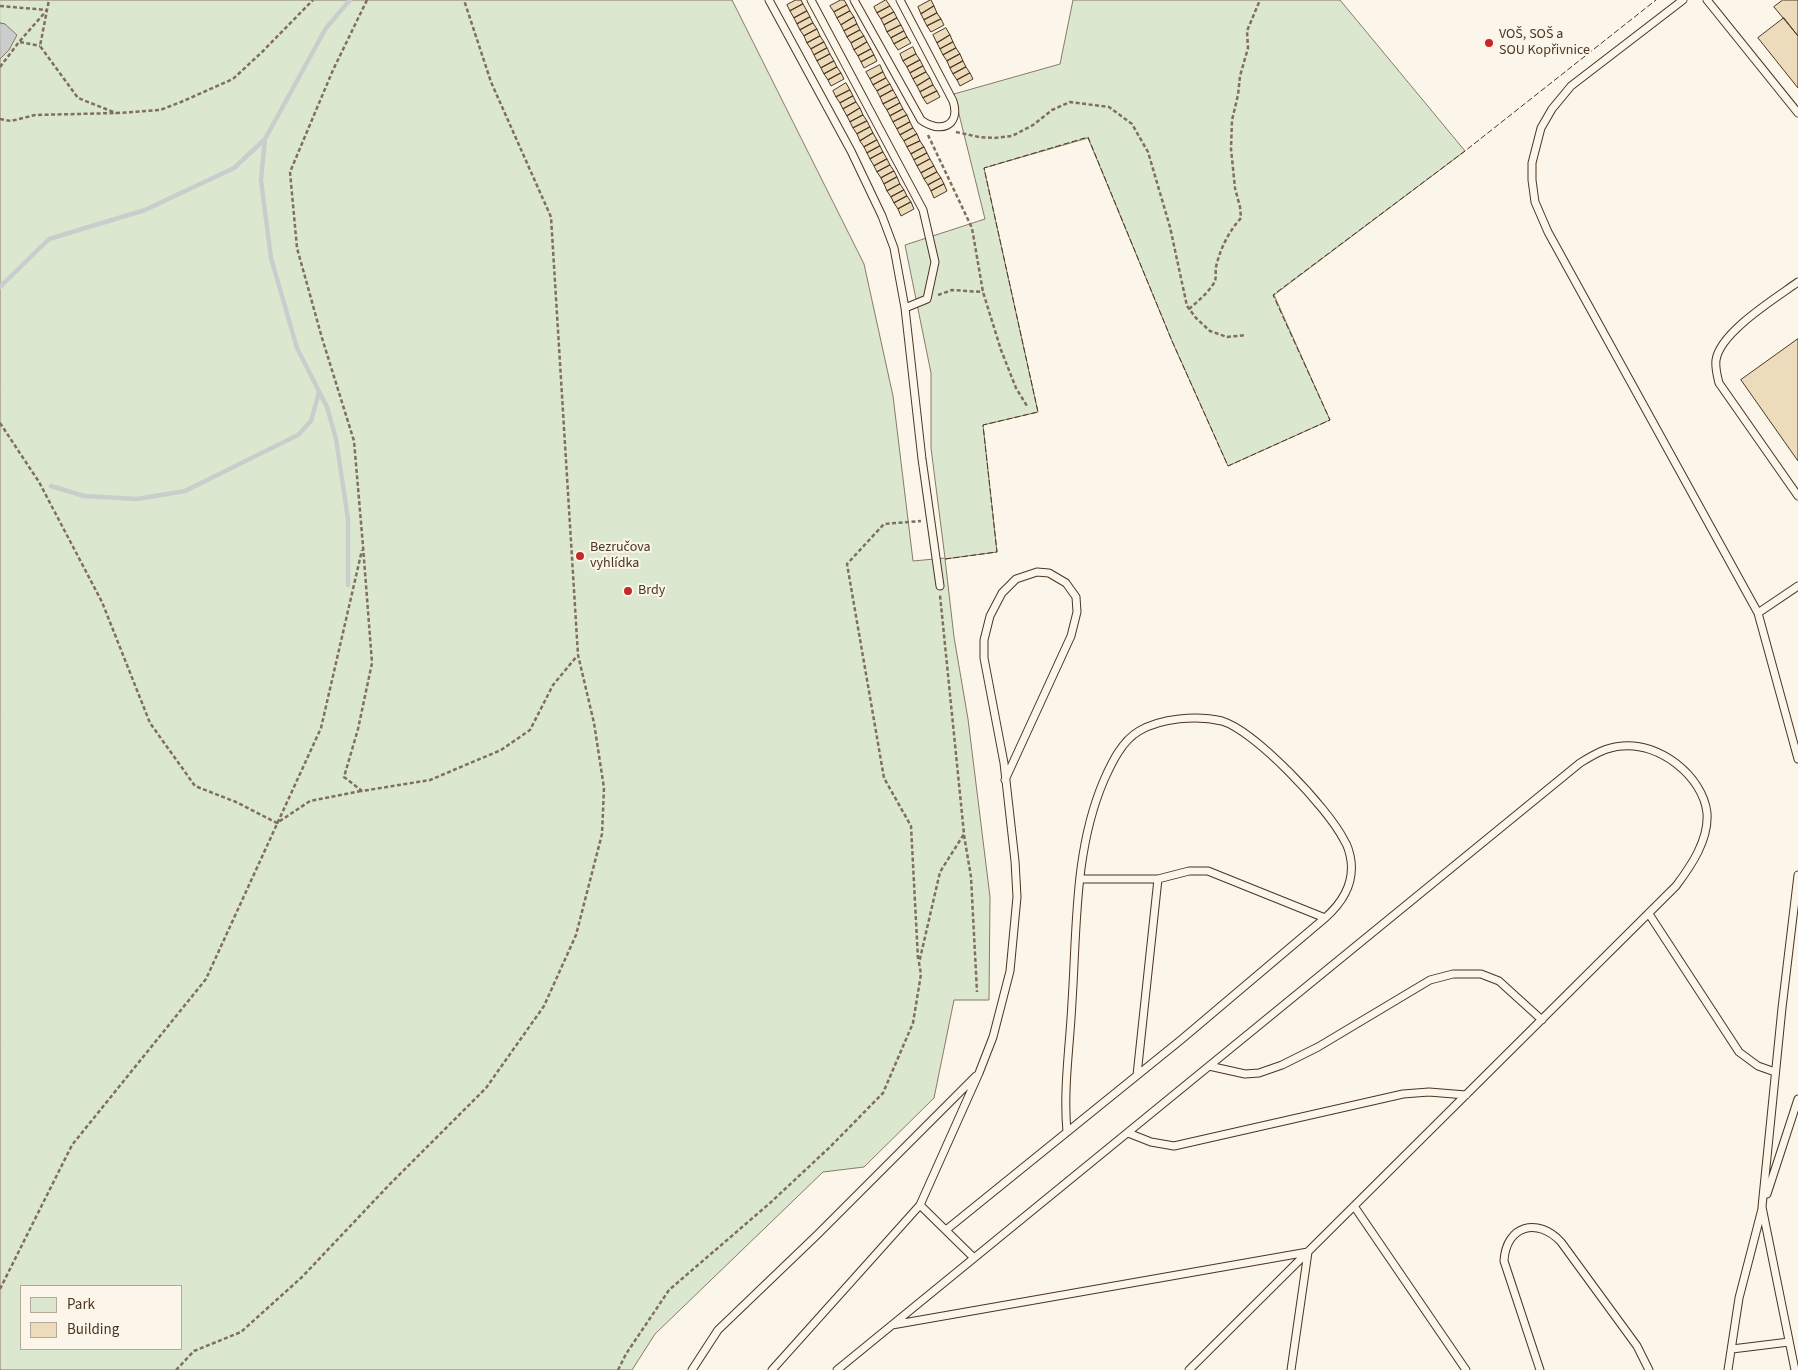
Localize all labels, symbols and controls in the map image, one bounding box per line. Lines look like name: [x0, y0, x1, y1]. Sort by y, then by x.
place label: VOŠ, SOŠ a SOU Kopřivnice: [1499, 27, 1590, 59]
marker: VOŠ, SOŠ a SOU Kopřivnice: [1483, 37, 1495, 49]
place label: Bezručova vyhlídka: [590, 540, 651, 572]
marker: Bezručova vyhlídka: [574, 550, 586, 562]
place label: Brdy: [638, 583, 665, 599]
marker: Brdy: [622, 585, 634, 597]
legend: [20, 1285, 182, 1350]
text: Park: [67, 1294, 95, 1315]
text: Building: [67, 1319, 119, 1340]

